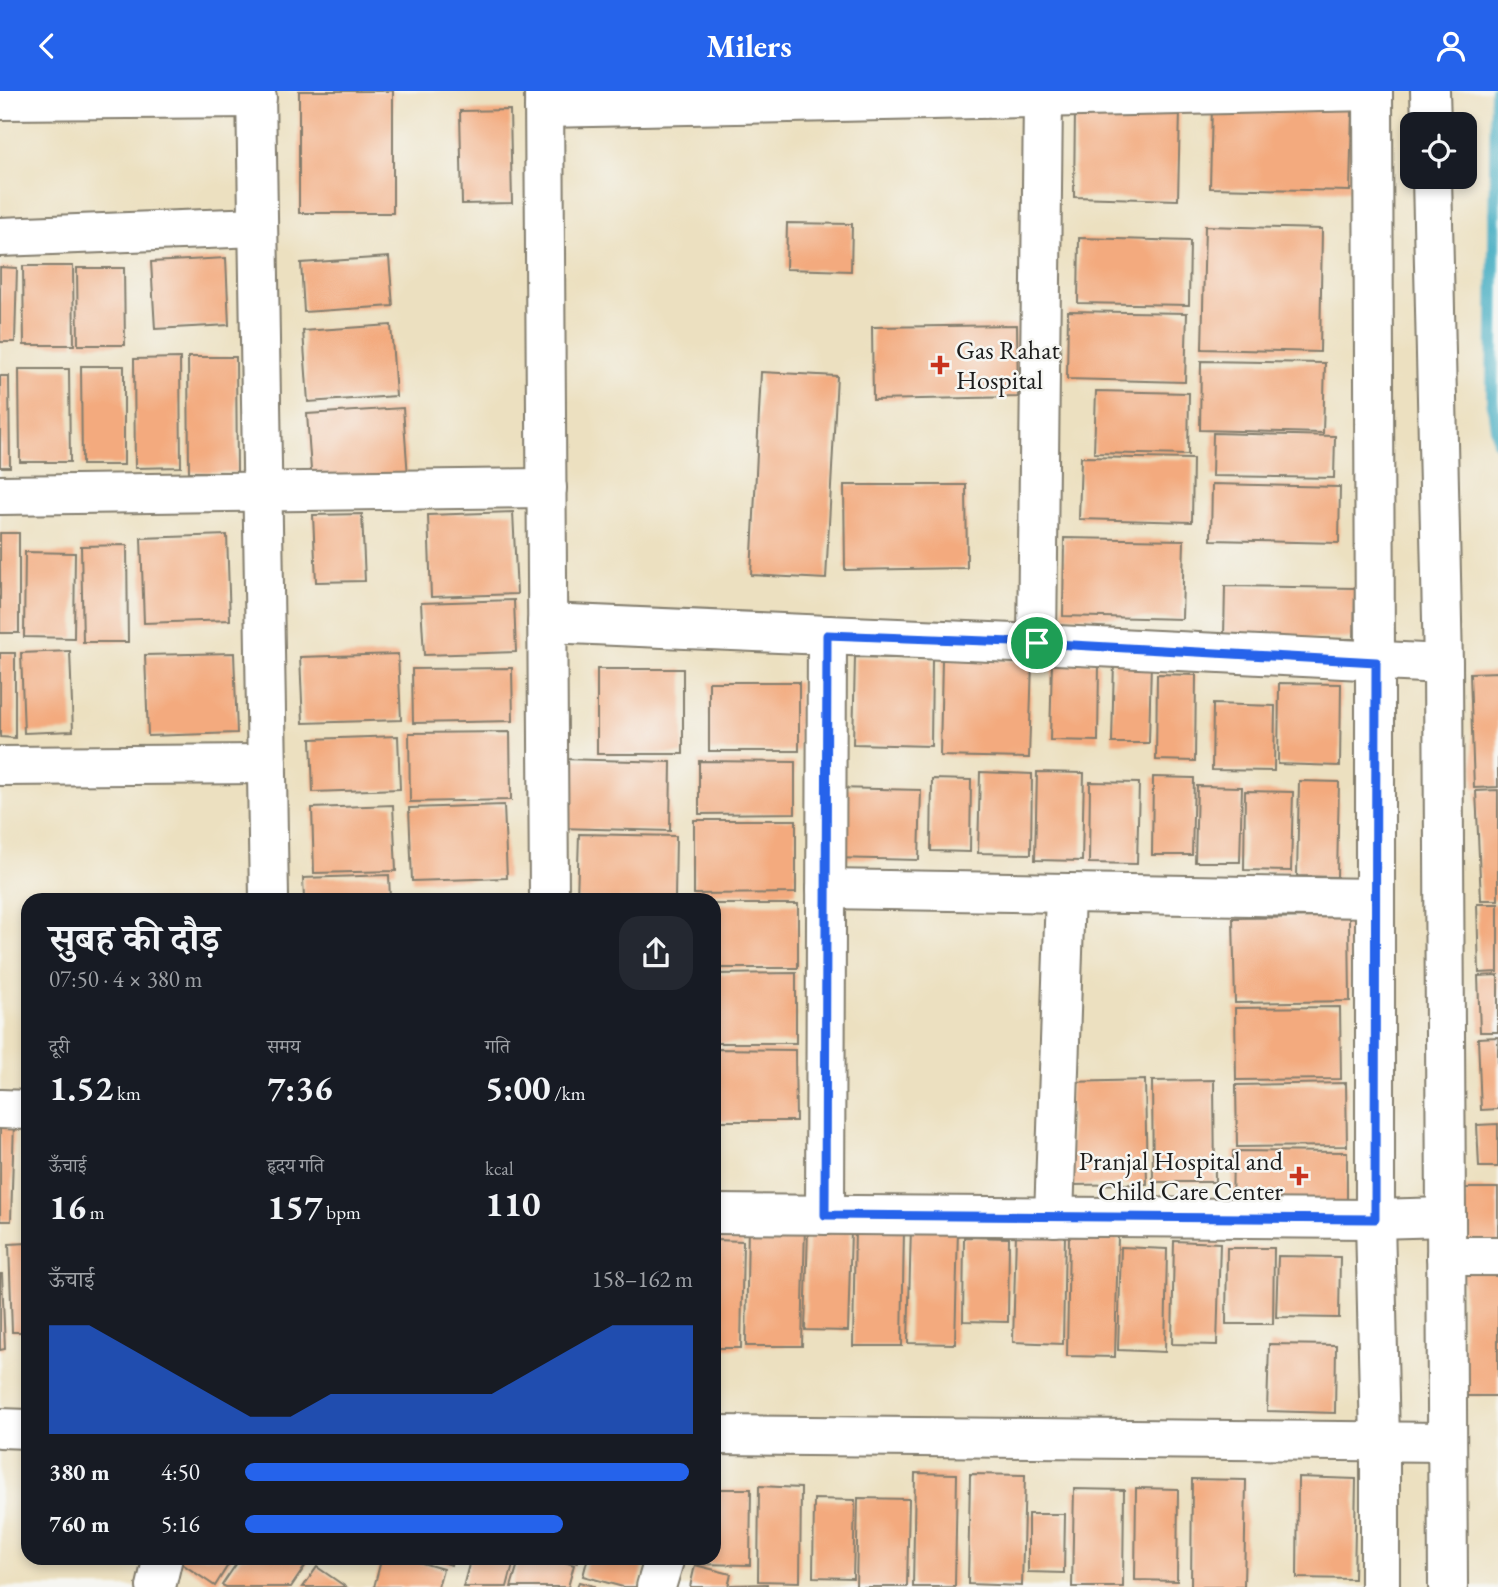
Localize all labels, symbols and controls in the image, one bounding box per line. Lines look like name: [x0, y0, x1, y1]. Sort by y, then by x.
text: Milers: [706, 25, 792, 67]
icon: back: [28, 27, 66, 65]
icon: person: [1432, 27, 1470, 65]
map controls: [1400, 112, 1477, 189]
button: locate: [1400, 112, 1477, 189]
place label: Gas Rahat Hospital: [956, 333, 1060, 397]
marker: Gas Rahat Hospital: [930, 355, 950, 375]
pin: [1007, 613, 1067, 673]
icon: arrive: [1018, 624, 1056, 662]
text: सुबह की दौड़: [49, 913, 220, 962]
button: share: [619, 916, 693, 990]
text: 07:50 · 4 × 380 m: [49, 964, 202, 994]
text: दूरी: [49, 1034, 70, 1059]
text: समय: [267, 1034, 300, 1059]
text: गति: [485, 1034, 510, 1059]
text: 1.52: [49, 1065, 113, 1110]
text: 7:36: [267, 1065, 332, 1110]
text: 5:00: [485, 1065, 550, 1110]
text: km: [113, 1081, 141, 1106]
text: /km: [550, 1081, 586, 1106]
place label: Pranjal Hospital and Child Care Center: [1079, 1144, 1284, 1208]
text: ऊँचाई: [49, 1153, 86, 1178]
text: हृदय गति: [267, 1153, 324, 1178]
text: kcal: [485, 1156, 514, 1181]
marker: Pranjal Hospital and Child Care Center: [1289, 1166, 1309, 1186]
text: 110: [485, 1181, 541, 1226]
text: 16: [49, 1184, 86, 1229]
text: 157: [267, 1184, 323, 1229]
text: m: [86, 1200, 105, 1225]
text: bpm: [323, 1200, 361, 1225]
text: ऊँचाई: [49, 1264, 94, 1294]
text: 158–162 m: [592, 1264, 693, 1294]
text: 380 m: [49, 1457, 110, 1487]
text: 4:50: [161, 1457, 200, 1487]
text: 760 m: [49, 1509, 110, 1539]
text: 5:16: [161, 1509, 200, 1539]

